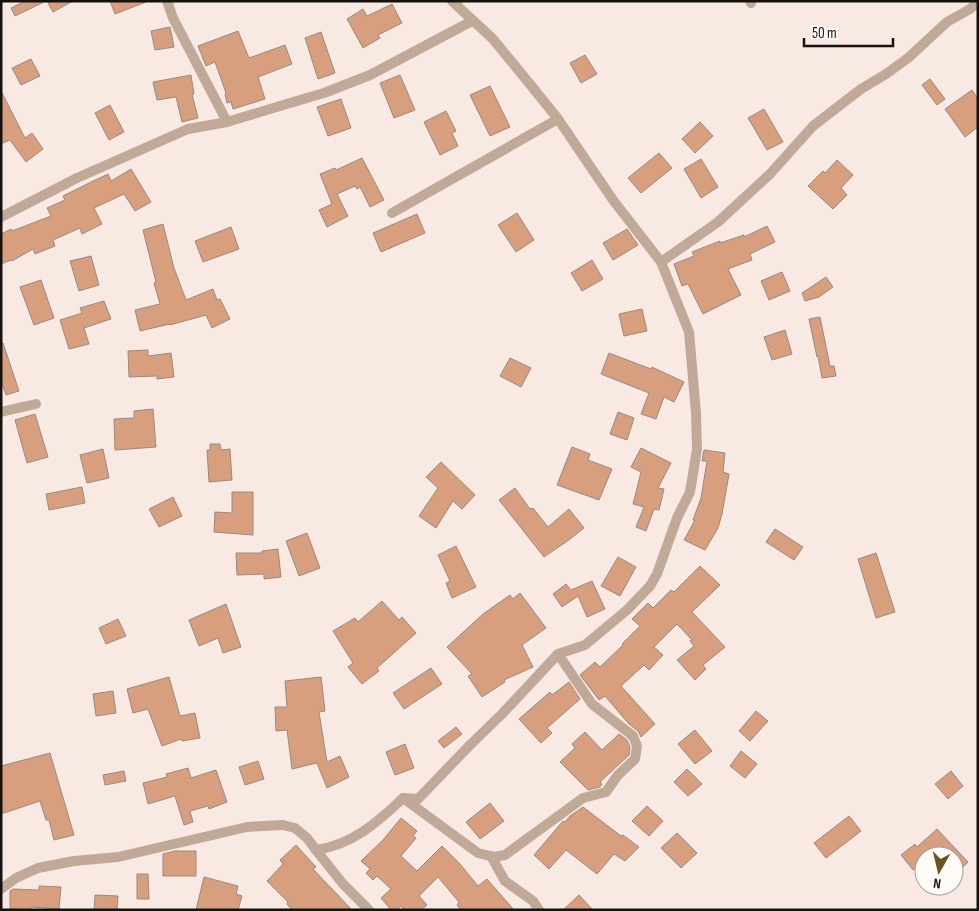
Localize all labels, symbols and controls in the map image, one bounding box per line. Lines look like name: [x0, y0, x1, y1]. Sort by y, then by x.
scale bar: [804, 15, 893, 47]
text: 50 m: [812, 24, 837, 43]
north arrow: [914, 846, 964, 896]
text: N: [932, 874, 942, 892]

